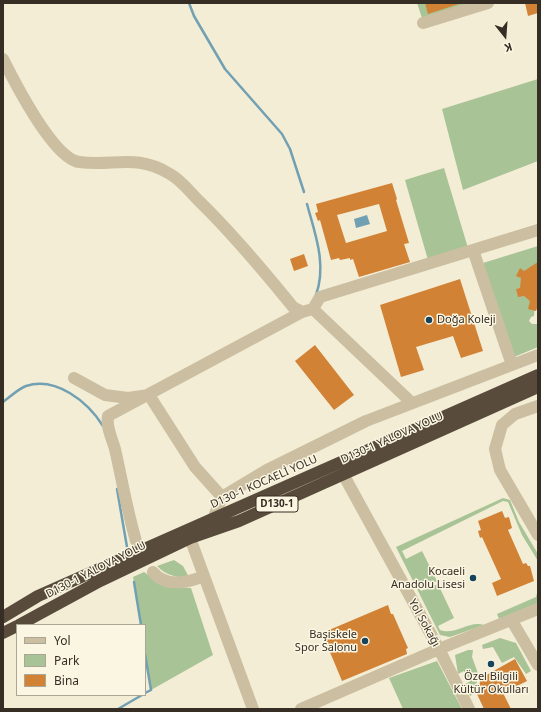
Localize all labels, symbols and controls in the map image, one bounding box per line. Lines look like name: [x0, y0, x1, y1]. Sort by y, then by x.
north arrow: [485, 16, 525, 56]
text: K: [503, 40, 514, 56]
place label: Doğa Koleji: [437, 313, 496, 327]
marker: Doğa Koleji: [424, 315, 434, 325]
street label: D130-1 YALOVA YOLU: [339, 409, 445, 467]
street label: D130-1 KOCAELİ YOLU: [209, 452, 319, 512]
road number: D130-1: [256, 496, 298, 512]
street label: D130-1 YALOVA YOLU: [44, 539, 148, 601]
place label: Kocaeli Anadolu Lisesi: [391, 565, 465, 591]
marker: Kocaeli Anadolu Lisesi: [468, 573, 478, 583]
street label: Yol Sokağı: [406, 597, 442, 649]
legend: [16, 624, 146, 696]
place label: Başiskele Spor Salonu: [295, 628, 357, 654]
text: Yol: [54, 632, 71, 649]
marker: Başiskele Spor Salonu: [360, 636, 370, 646]
text: Park: [54, 652, 79, 669]
marker: Özel Bilgili Kültür Okulları: [486, 659, 496, 669]
place label: Özel Bilgili Kültür Okulları: [453, 670, 529, 696]
text: Bina: [54, 672, 79, 689]

